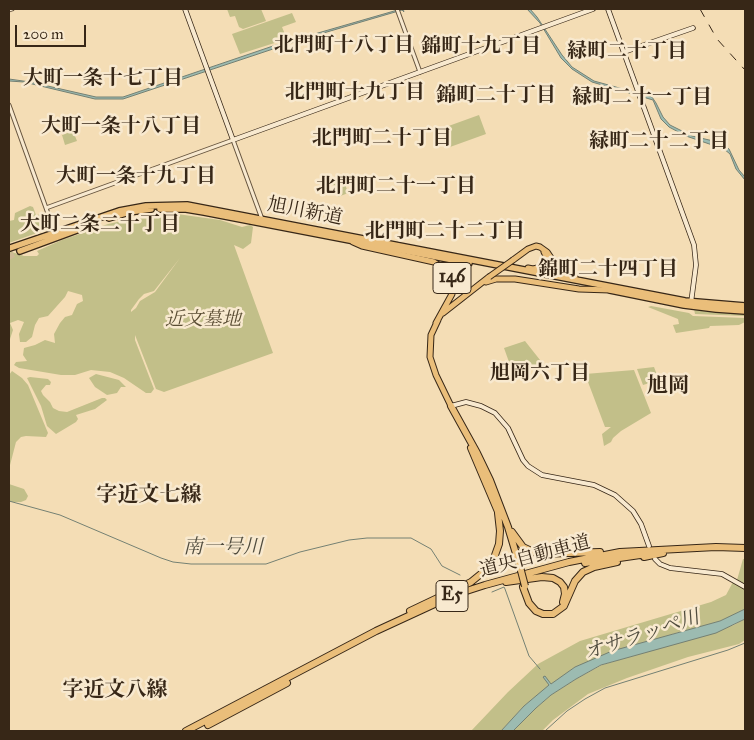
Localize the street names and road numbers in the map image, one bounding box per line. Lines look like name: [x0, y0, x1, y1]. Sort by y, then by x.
street label: 旭川新道: [266, 194, 344, 230]
road number: 146: [433, 262, 471, 294]
street label: 道央自動車道: [477, 531, 593, 583]
road number: E5: [436, 580, 468, 612]

